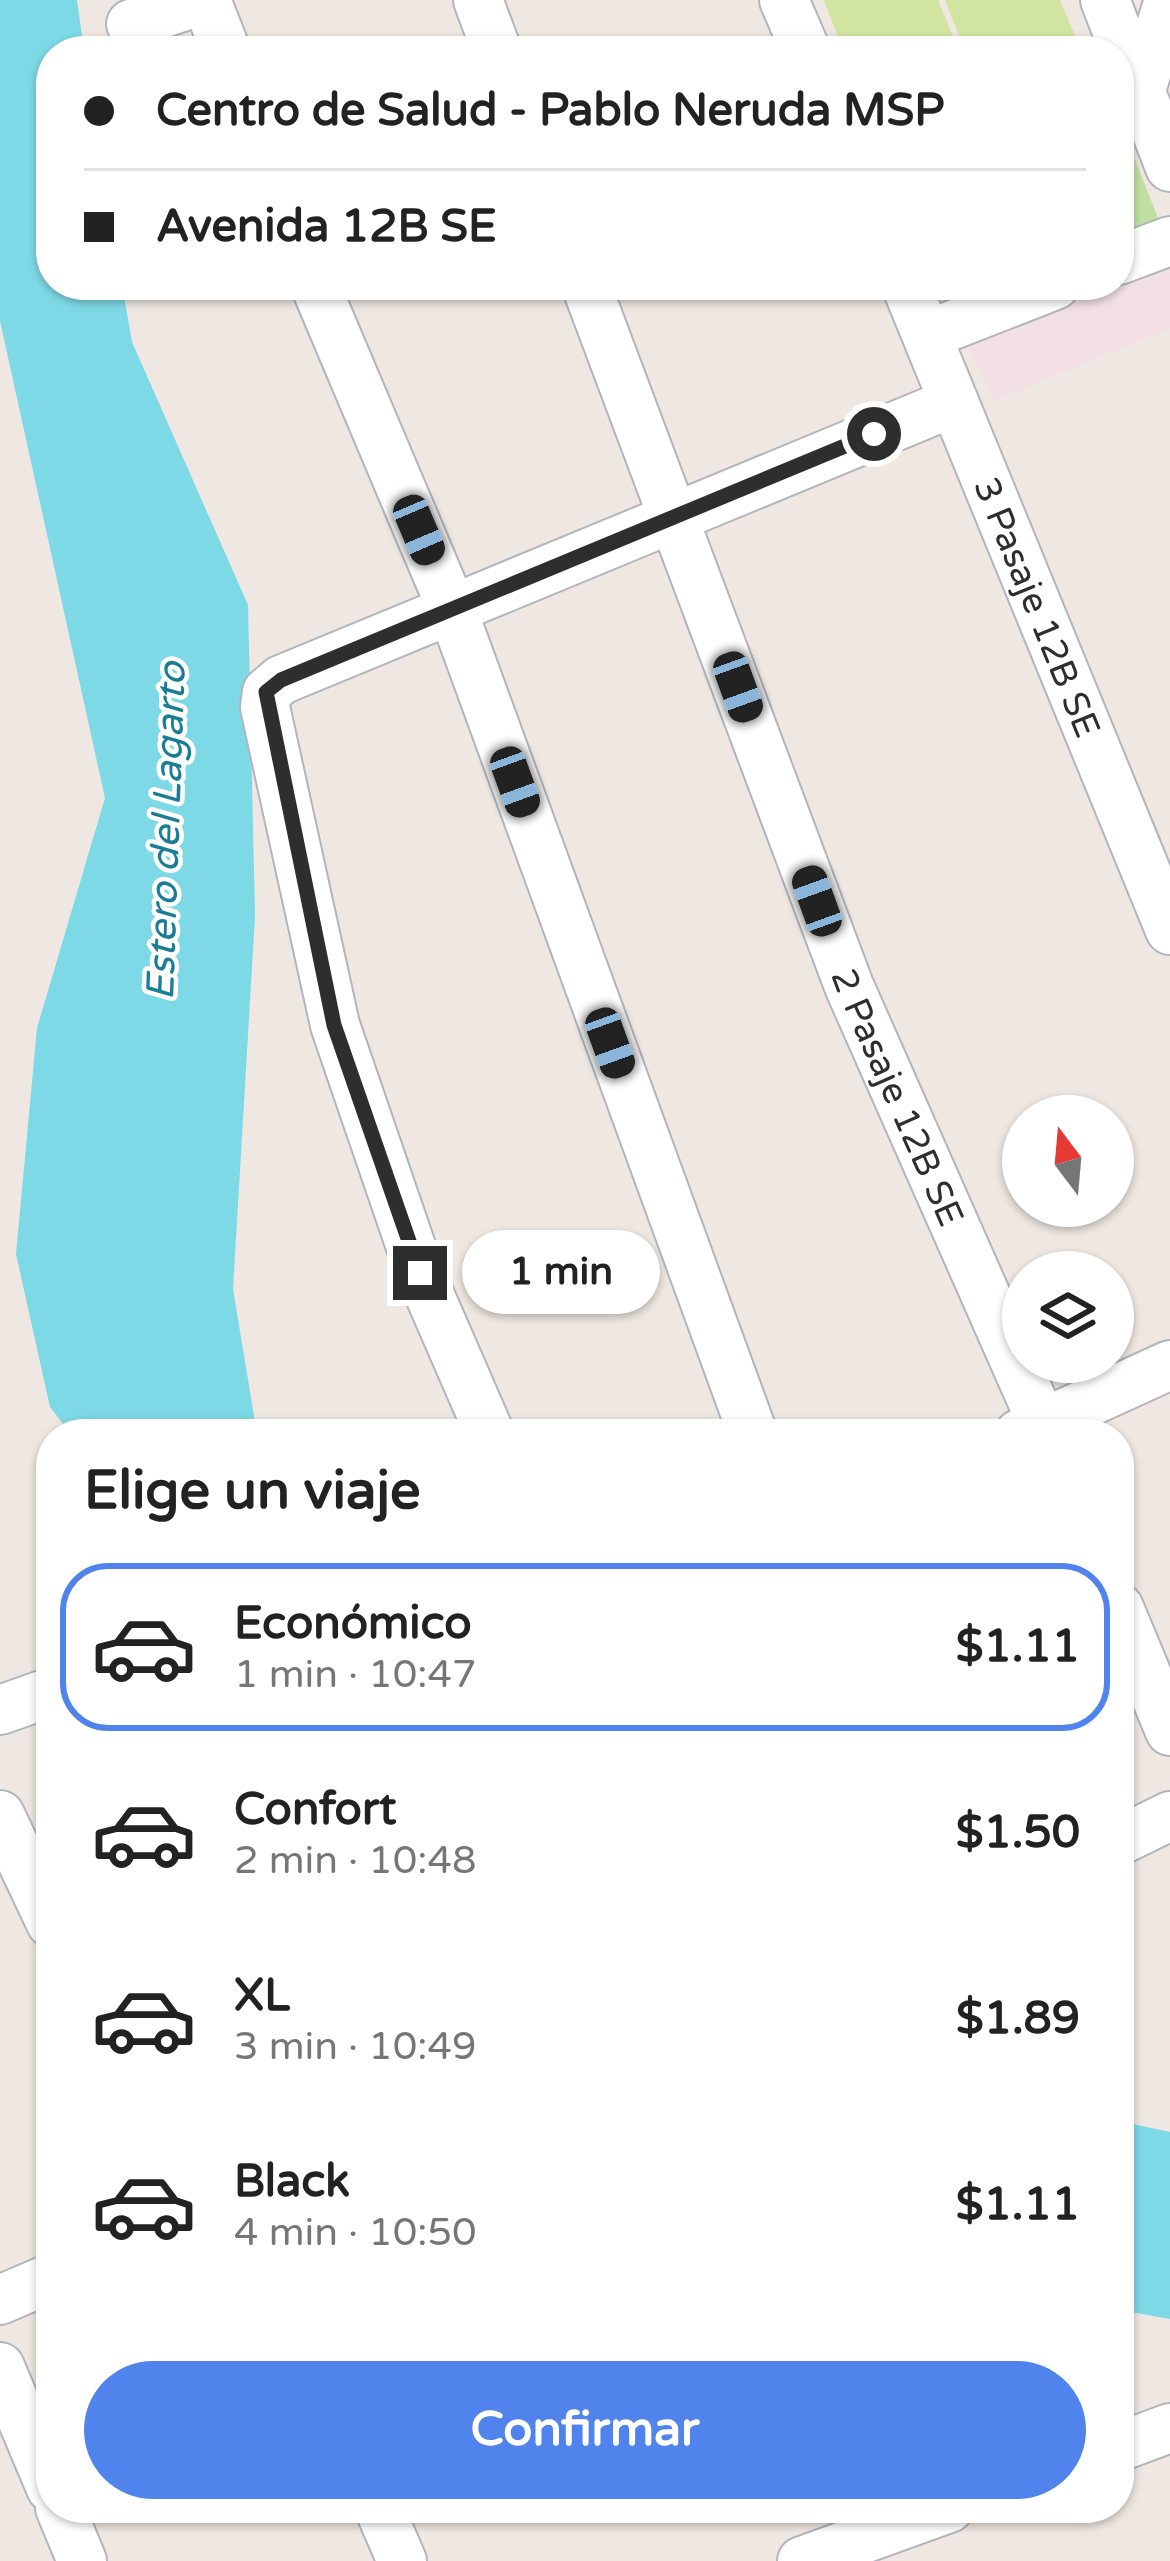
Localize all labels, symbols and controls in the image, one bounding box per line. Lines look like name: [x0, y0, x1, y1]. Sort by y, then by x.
text: Centro de Salud - Pablo Neruda MSP: [156, 84, 945, 138]
text: Avenida 12B SE: [156, 200, 497, 254]
route start: [847, 407, 901, 461]
street label: 3 Pasaje 12B SE: [964, 471, 1109, 744]
car: [388, 490, 450, 570]
car: [709, 647, 767, 727]
water label: Estero del Lagarto: [137, 659, 196, 1001]
car: [486, 742, 544, 822]
car: [788, 861, 846, 941]
street label: 2 Pasaje 12B SE: [821, 963, 972, 1233]
car: [581, 1003, 639, 1083]
north arrow: [1002, 1095, 1134, 1227]
map controls: [1002, 1095, 1134, 1383]
callout: 1 min: [462, 1231, 660, 1315]
route end: [393, 1246, 447, 1300]
text: 1 min: [509, 1248, 613, 1295]
button: layers: [1002, 1251, 1134, 1383]
text: Elige un viaje: [84, 1458, 421, 1523]
icon: car: [90, 1593, 198, 1701]
text: Económico: [234, 1597, 472, 1651]
text: $1.11: [956, 1620, 1080, 1674]
text: 1 min · 10:47: [234, 1651, 476, 1698]
icon: car: [90, 1779, 198, 1887]
text: Confort: [234, 1783, 396, 1837]
text: $1.50: [956, 1806, 1080, 1860]
text: 2 min · 10:48: [234, 1837, 476, 1884]
icon: car: [90, 1965, 198, 2073]
text: XL: [234, 1969, 290, 2023]
text: $1.89: [956, 1992, 1080, 2046]
text: 3 min · 10:49: [234, 2023, 476, 2070]
icon: car: [90, 2151, 198, 2259]
text: Black: [234, 2155, 350, 2209]
text: $1.11: [956, 2178, 1080, 2232]
text: 4 min · 10:50: [234, 2209, 476, 2256]
button: Confirmar: [84, 2361, 1086, 2499]

